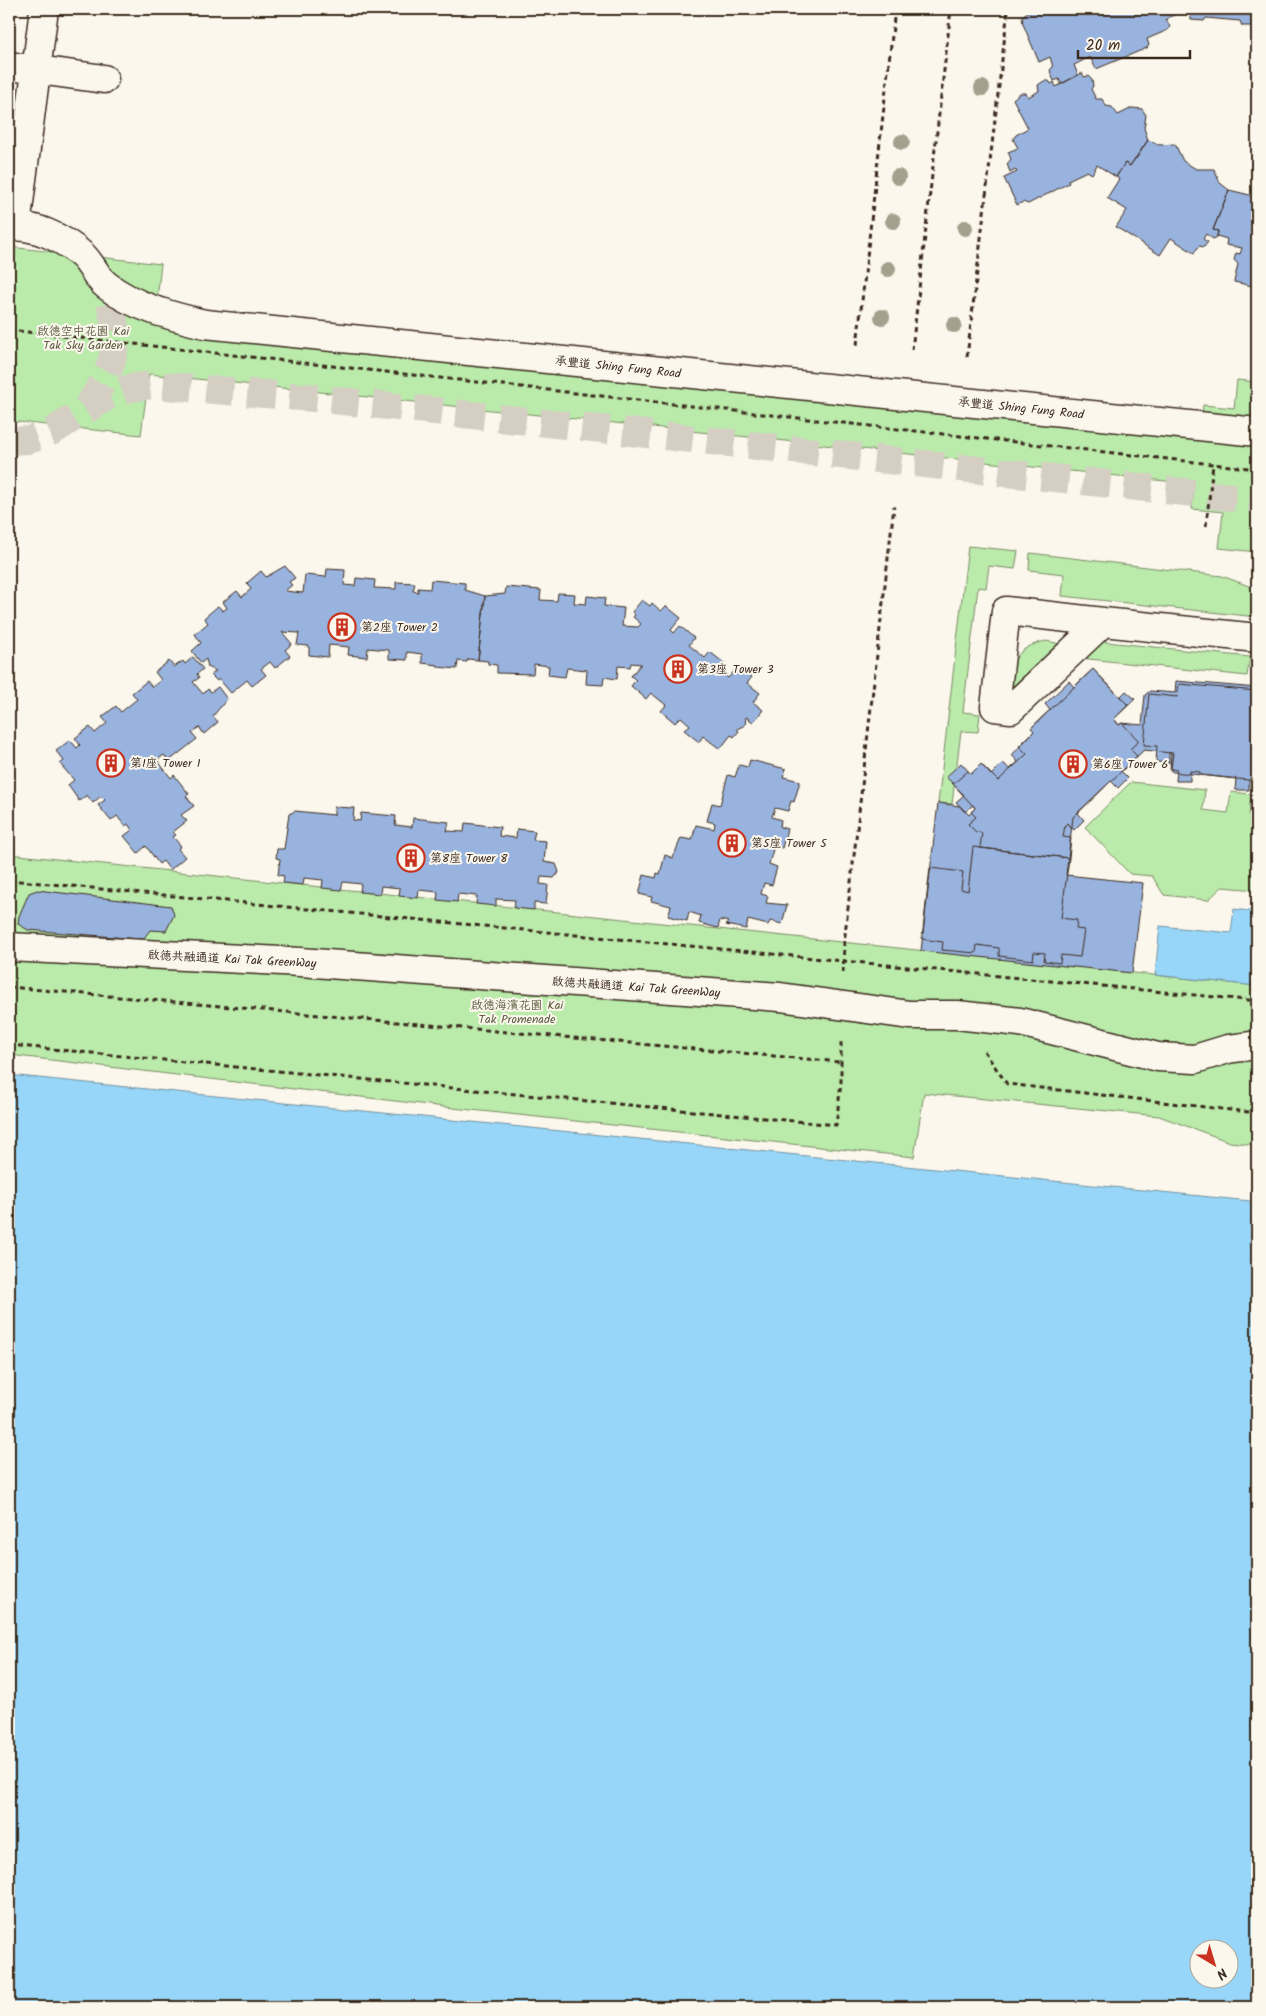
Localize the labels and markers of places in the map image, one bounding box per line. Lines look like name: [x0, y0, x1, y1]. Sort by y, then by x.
building icon: 第2座 Tower 2: [327, 612, 357, 642]
place label: 第2座 Tower 2: [361, 618, 438, 637]
building icon: 第3座 Tower 3: [663, 654, 693, 684]
place label: 第3座 Tower 3: [697, 660, 774, 679]
building icon: 第1座 Tower 1: [96, 748, 126, 778]
building icon: 第6座 Tower 6: [1058, 749, 1088, 779]
place label: 第1座 Tower 1: [130, 754, 201, 773]
place label: 第6座 Tower 6: [1092, 755, 1168, 774]
building icon: 第5座 Tower 5: [717, 828, 747, 858]
place label: 第5座 Tower 5: [751, 834, 828, 853]
building icon: 第8座 Tower 8: [396, 843, 426, 873]
place label: 第8座 Tower 8: [430, 849, 508, 868]

